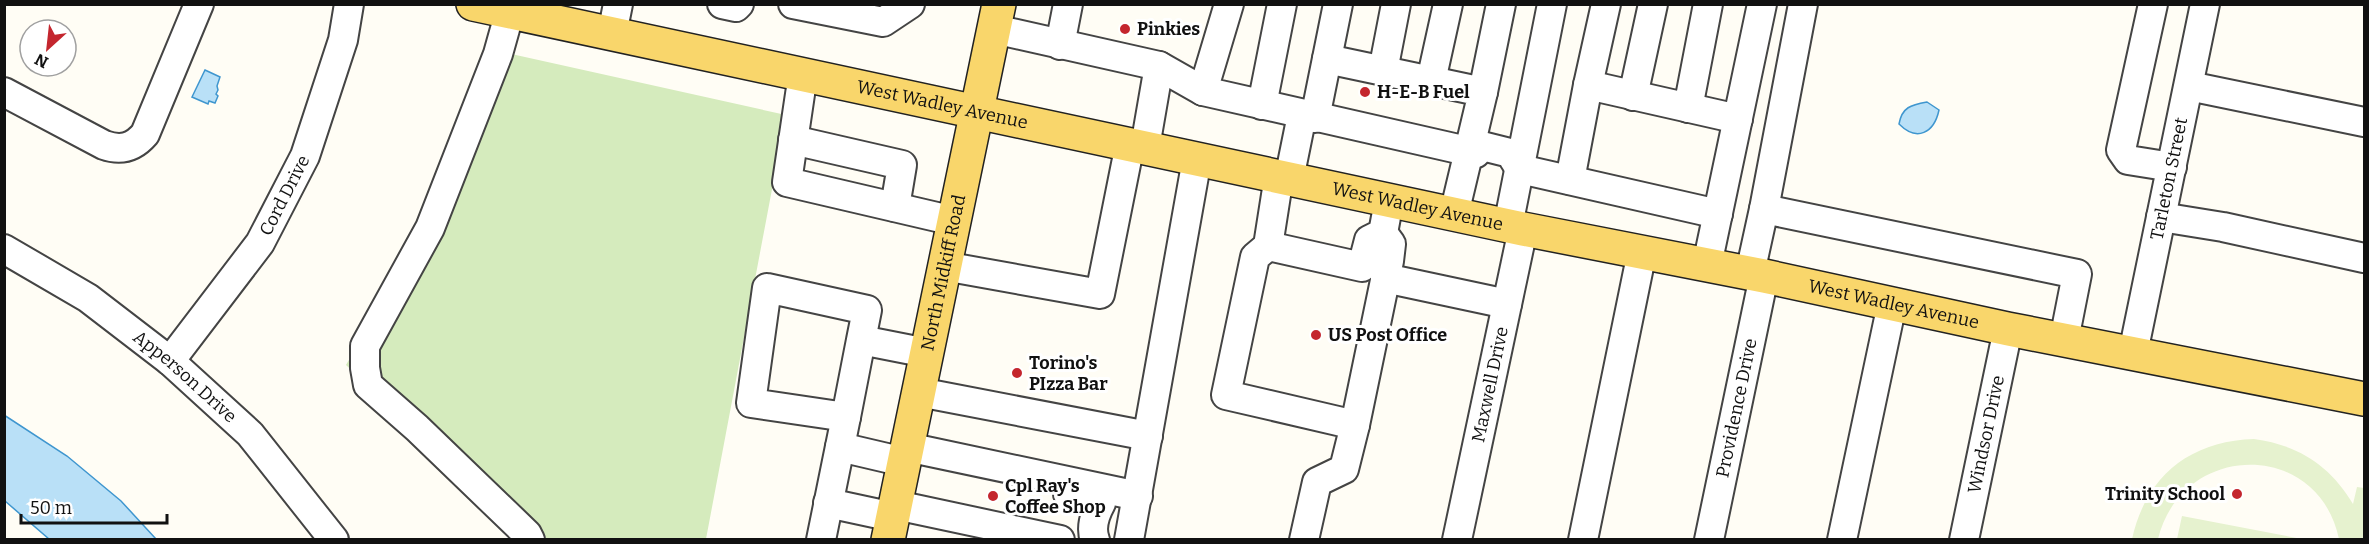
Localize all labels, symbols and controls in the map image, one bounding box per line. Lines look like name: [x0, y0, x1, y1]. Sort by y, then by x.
north arrow: [18, 18, 78, 78]
place label: Pinkies: [1137, 18, 1200, 40]
marker: Pinkies: [1118, 22, 1132, 36]
text: N: [32, 50, 51, 72]
street label: West Wadley Avenue: [855, 76, 1030, 134]
place label: H-E-B Fuel: [1377, 81, 1470, 103]
marker: H-E-B Fuel: [1358, 85, 1372, 99]
street label: Tarleton Street: [2146, 115, 2192, 242]
street label: Cord Drive: [255, 151, 315, 239]
street label: West Wadley Avenue: [1330, 177, 1505, 235]
street label: North Midkiff Road: [916, 192, 970, 353]
street label: West Wadley Avenue: [1806, 275, 1981, 333]
place label: US Post Office: [1328, 324, 1447, 346]
street label: Maxwell Drive: [1467, 325, 1513, 444]
street label: Apperson Drive: [129, 326, 241, 427]
marker: US Post Office: [1309, 328, 1323, 342]
street label: Providence Drive: [1711, 336, 1762, 479]
place label: Torino's PIzza Bar: [1029, 352, 1108, 395]
marker: Torino's PIzza Bar: [1010, 366, 1024, 380]
street label: Windsor Drive: [1963, 373, 2009, 495]
place label: Cpl Ray's Coffee Shop: [1005, 475, 1106, 518]
place label: Trinity School: [2105, 483, 2225, 505]
scale bar: [21, 487, 166, 525]
marker: Trinity School: [2230, 487, 2244, 501]
marker: Cpl Ray's Coffee Shop: [986, 489, 1000, 503]
text: 50 m: [30, 497, 72, 519]

